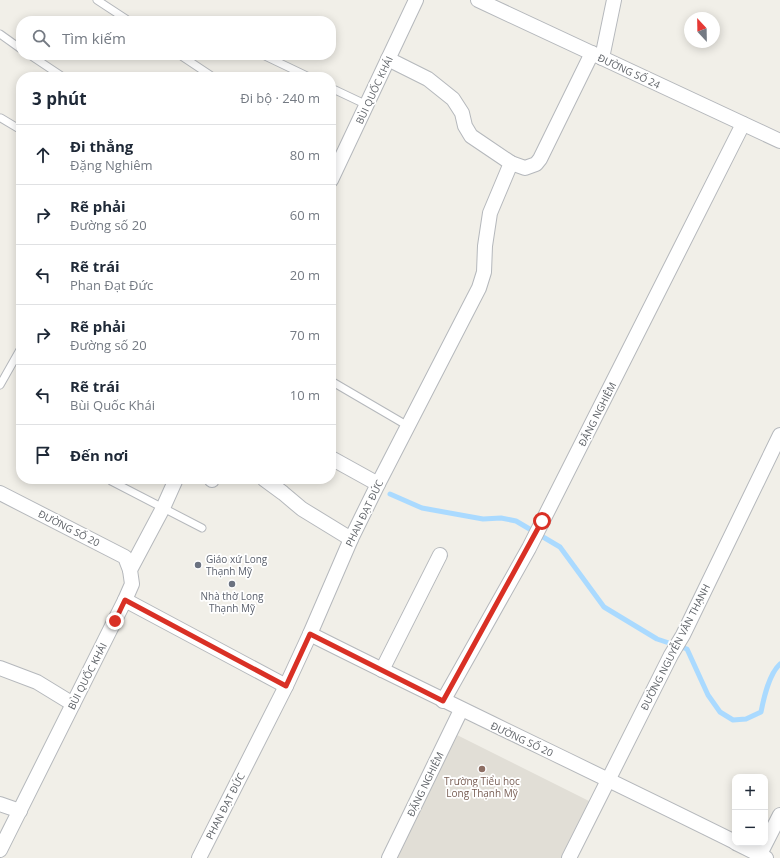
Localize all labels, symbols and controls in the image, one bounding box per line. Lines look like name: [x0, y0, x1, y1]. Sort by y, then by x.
north arrow: [684, 12, 720, 48]
search box: [16, 16, 336, 60]
icon: search: [30, 27, 52, 49]
text: Tìm kiếm: [62, 28, 126, 48]
street label: ĐƯỜNG SỐ 24: [595, 50, 663, 92]
street label: BÙI QUỐC KHÁI: [352, 54, 396, 126]
text: 3 phút: [32, 87, 87, 110]
text: Đi bộ · 240 m: [240, 89, 320, 107]
text: Đi thẳng: [70, 136, 133, 156]
icon: ahead: [32, 144, 54, 166]
text: 80 m: [290, 146, 320, 164]
text: Đặng Nghiêm: [70, 156, 153, 174]
text: Rẽ phải: [70, 196, 126, 216]
icon: right: [32, 204, 54, 226]
text: 60 m: [290, 206, 320, 224]
text: Đường số 20: [70, 216, 147, 234]
text: Rẽ trái: [70, 256, 120, 276]
icon: left: [32, 264, 54, 286]
text: 20 m: [290, 266, 320, 284]
text: Phan Đạt Đức: [70, 276, 153, 294]
text: Rẽ phải: [70, 316, 126, 336]
icon: right: [32, 324, 54, 346]
text: 70 m: [290, 326, 320, 344]
text: Đường số 20: [70, 336, 147, 354]
text: Rẽ trái: [70, 376, 120, 396]
street label: ĐẶNG NGHIÊM: [575, 379, 619, 449]
icon: left: [32, 384, 54, 406]
text: 10 m: [290, 386, 320, 404]
text: Bùi Quốc Khái: [70, 396, 155, 414]
icon: arrive: [32, 444, 54, 466]
text: Đến nơi: [70, 445, 128, 465]
street label: PHAN ĐẠT ĐỨC: [342, 477, 386, 549]
street label: ĐƯỜNG SỐ 20: [36, 506, 102, 550]
route start: [533, 512, 551, 530]
place label: Giáo xứ Long Thạnh Mỹ: [206, 552, 268, 578]
marker: Giáo xứ Long Thạnh Mỹ: [193, 560, 203, 570]
marker: Nhà thờ Long Thạnh Mỹ: [227, 579, 237, 589]
street label: ĐƯỜNG NGUYỄN VĂN THẠNH: [636, 581, 713, 713]
place label: Nhà thờ Long Thạnh Mỹ: [200, 589, 264, 615]
route end: [106, 612, 124, 630]
street label: BÙI QUỐC KHÁI: [64, 640, 110, 712]
street label: ĐƯỜNG SỐ 20: [488, 718, 556, 760]
street label: ĐẶNG NGHIÊM: [403, 749, 447, 819]
marker: Trường Tiểu học Long Thạnh Mỹ: [477, 764, 487, 774]
street label: PHAN ĐẠT ĐỨC: [202, 770, 248, 842]
place label: Trường Tiểu học Long Thạnh Mỹ: [444, 774, 520, 800]
map controls: [732, 774, 768, 846]
button: +: [732, 774, 768, 810]
button: −: [732, 810, 768, 846]

